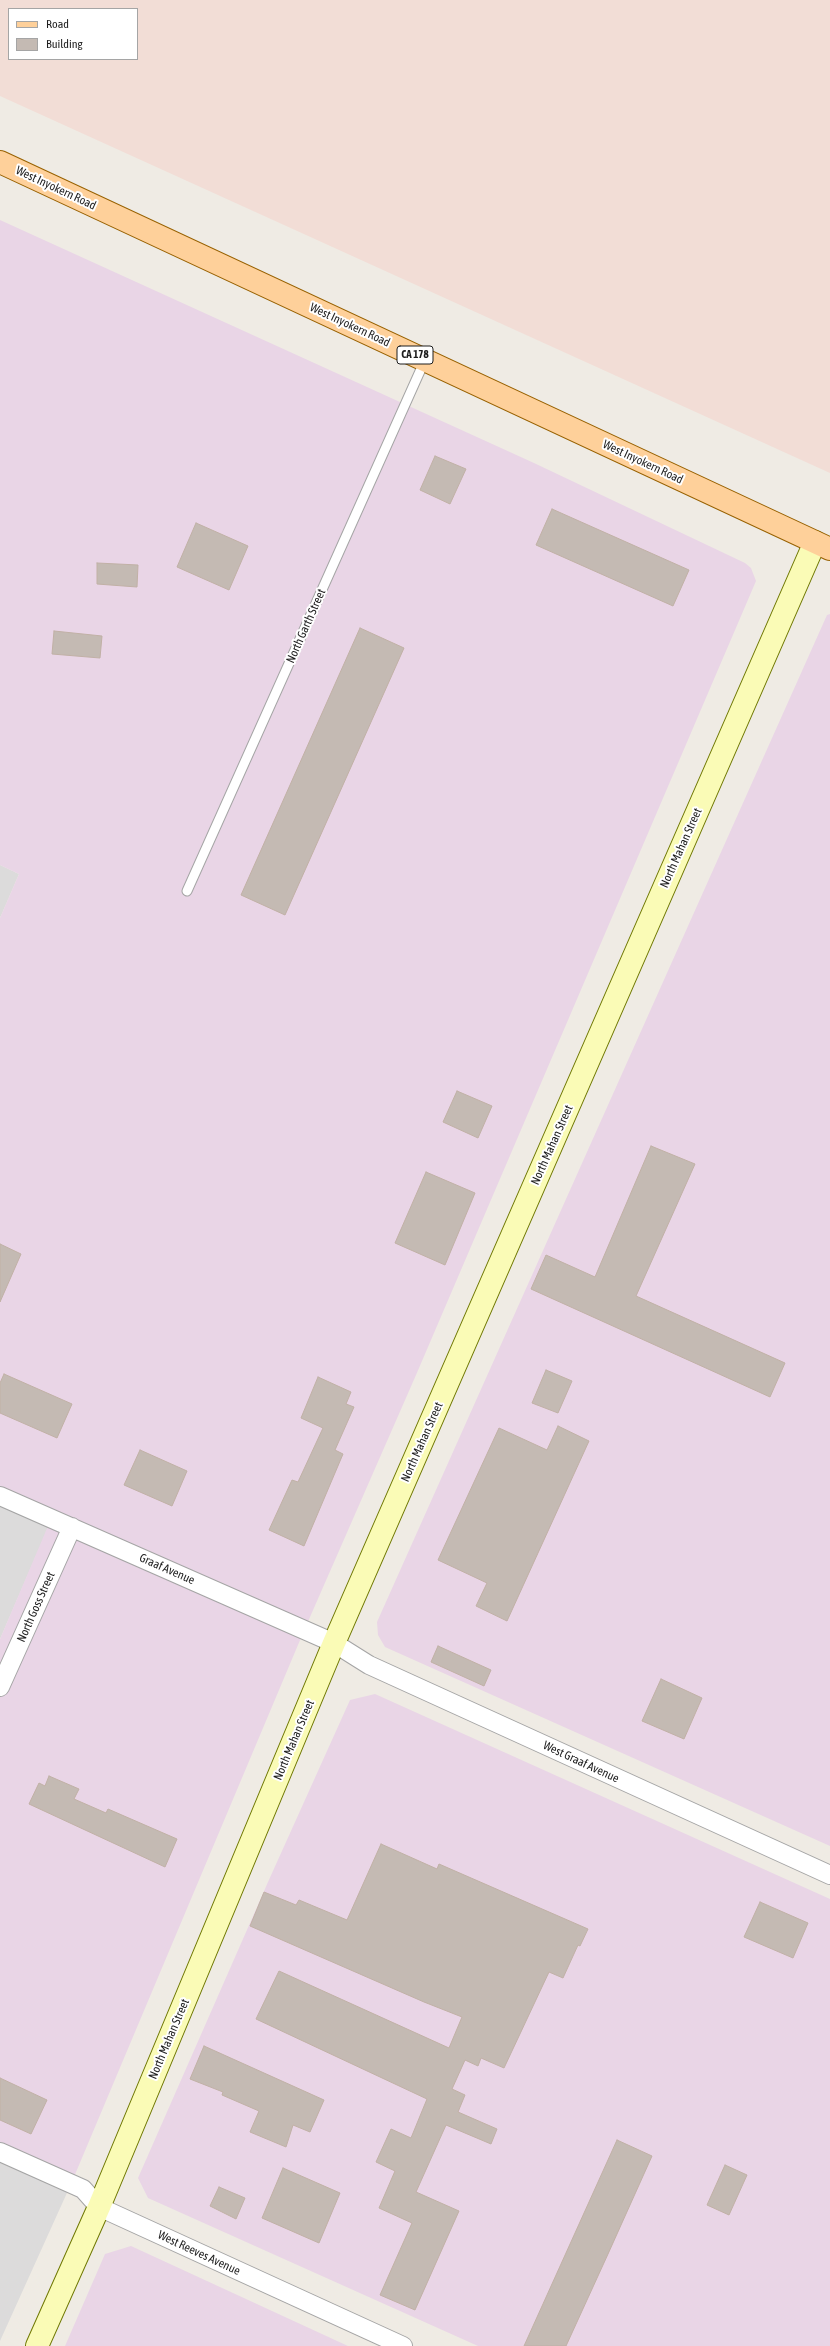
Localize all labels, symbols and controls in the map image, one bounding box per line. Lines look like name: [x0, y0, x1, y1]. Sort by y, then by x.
legend: [8, 8, 138, 60]
text: Road: [46, 17, 69, 31]
text: Building: [46, 37, 83, 51]
street label: West Inyokern Road: [14, 163, 98, 213]
street label: West Inyokern Road: [308, 300, 392, 350]
road number: CA 178: [397, 346, 433, 364]
street label: West Inyokern Road: [601, 437, 685, 487]
street label: North Garth Street: [283, 587, 329, 665]
street label: North Mahan Street: [657, 806, 705, 890]
street label: North Mahan Street: [528, 1103, 576, 1187]
street label: North Mahan Street: [398, 1400, 446, 1484]
street label: Graaf Avenue: [137, 1550, 197, 1588]
street label: North Goss Street: [14, 1570, 58, 1644]
street label: North Mahan Street: [271, 1698, 317, 1782]
street label: West Graaf Avenue: [541, 1738, 621, 1786]
street label: North Mahan Street: [146, 1997, 192, 2081]
street label: West Reeves Avenue: [156, 2228, 242, 2278]

